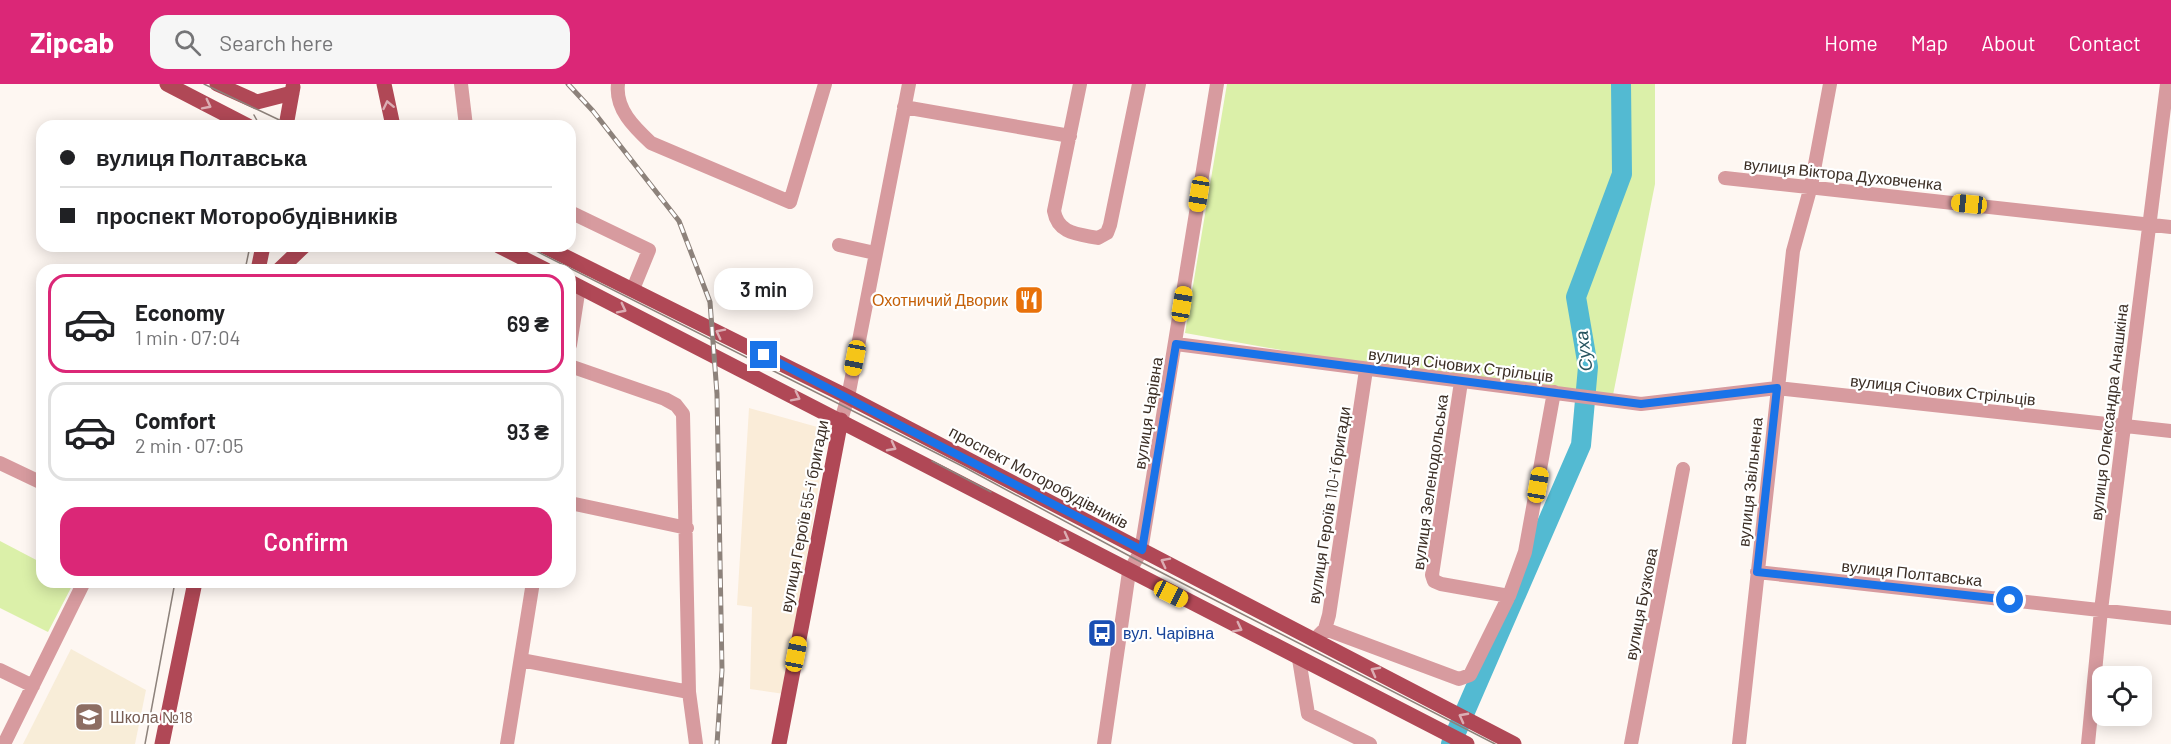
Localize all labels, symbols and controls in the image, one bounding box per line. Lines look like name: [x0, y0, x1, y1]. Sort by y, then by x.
search box: [150, 15, 570, 69]
text: Zipcab: [30, 25, 114, 59]
icon: search: [171, 26, 204, 59]
text: Search here: [219, 29, 334, 55]
text: Home: [1824, 30, 1878, 55]
text: Map: [1911, 30, 1948, 55]
text: About: [1981, 30, 2036, 55]
text: Contact: [2069, 30, 2141, 55]
one-way arrow: [201, 98, 211, 109]
one-way arrow: [383, 100, 396, 110]
text: вулиця Полтавська: [96, 144, 307, 170]
street label: вулиця Віктора Духовченка: [1743, 154, 1943, 193]
car: [1187, 175, 1211, 213]
car: [1950, 193, 1988, 215]
text: проспект Моторобудівників: [96, 202, 398, 228]
callout: 3 min: [714, 268, 813, 310]
text: 3 min: [740, 277, 787, 301]
restaurant icon: Охотничий Дворик: [1013, 284, 1045, 316]
car: [1170, 285, 1194, 323]
place label: Охотничий Дворик: [872, 290, 1009, 309]
icon: car: [63, 297, 117, 351]
text: Economy: [135, 299, 225, 325]
one-way arrow: [616, 301, 627, 313]
street label: вулиця Олександра Анашкіна: [2086, 302, 2131, 521]
text: 69 ₴: [507, 310, 549, 336]
text: 1 min · 07:04: [135, 325, 240, 349]
one-way arrow: [715, 329, 726, 341]
water label: Суха: [1570, 330, 1596, 373]
car: [843, 339, 867, 377]
route end: [750, 341, 777, 368]
street label: вулиця Січових Стрільців: [1367, 344, 1555, 385]
street label: вулиця Чарівна: [1129, 355, 1166, 470]
street label: вулиця Січових Стрільців: [1849, 370, 2037, 409]
one-way arrow: [790, 390, 800, 401]
street label: вулиця Зеленодольська: [1408, 393, 1451, 571]
icon: car: [63, 405, 117, 459]
street label: вулиця Героїв 110-ї бригади: [1304, 405, 1353, 605]
text: Comfort: [135, 407, 216, 433]
street label: вулиця Звільнена: [1733, 416, 1766, 548]
text: 93 ₴: [507, 418, 549, 444]
street label: вулиця Героїв 55-ї бригади: [776, 418, 831, 614]
street label: проспект Моторобудівників: [946, 421, 1132, 532]
text: 2 min · 07:05: [135, 433, 243, 457]
one-way arrow: [886, 440, 897, 451]
car: [1526, 466, 1550, 504]
button: Confirm: [60, 507, 552, 576]
one-way arrow: [1058, 531, 1069, 542]
street label: вулиця Бузкова: [1620, 546, 1661, 662]
street label: вулиця Полтавська: [1841, 556, 1983, 589]
one-way arrow: [1160, 558, 1171, 570]
car: [1151, 578, 1191, 610]
route start: [1996, 586, 2023, 613]
bus stop icon: вул. Чарівна: [1086, 617, 1118, 649]
one-way arrow: [1231, 621, 1242, 632]
place label: вул. Чарівна: [1123, 623, 1214, 642]
car: [784, 635, 808, 673]
map controls: [2092, 666, 2152, 726]
button: locate: [2092, 666, 2152, 726]
one-way arrow: [1371, 667, 1381, 678]
school or university icon: Школа №18: [73, 701, 105, 733]
place label: Школа №18: [110, 707, 193, 726]
one-way arrow: [1459, 713, 1469, 724]

